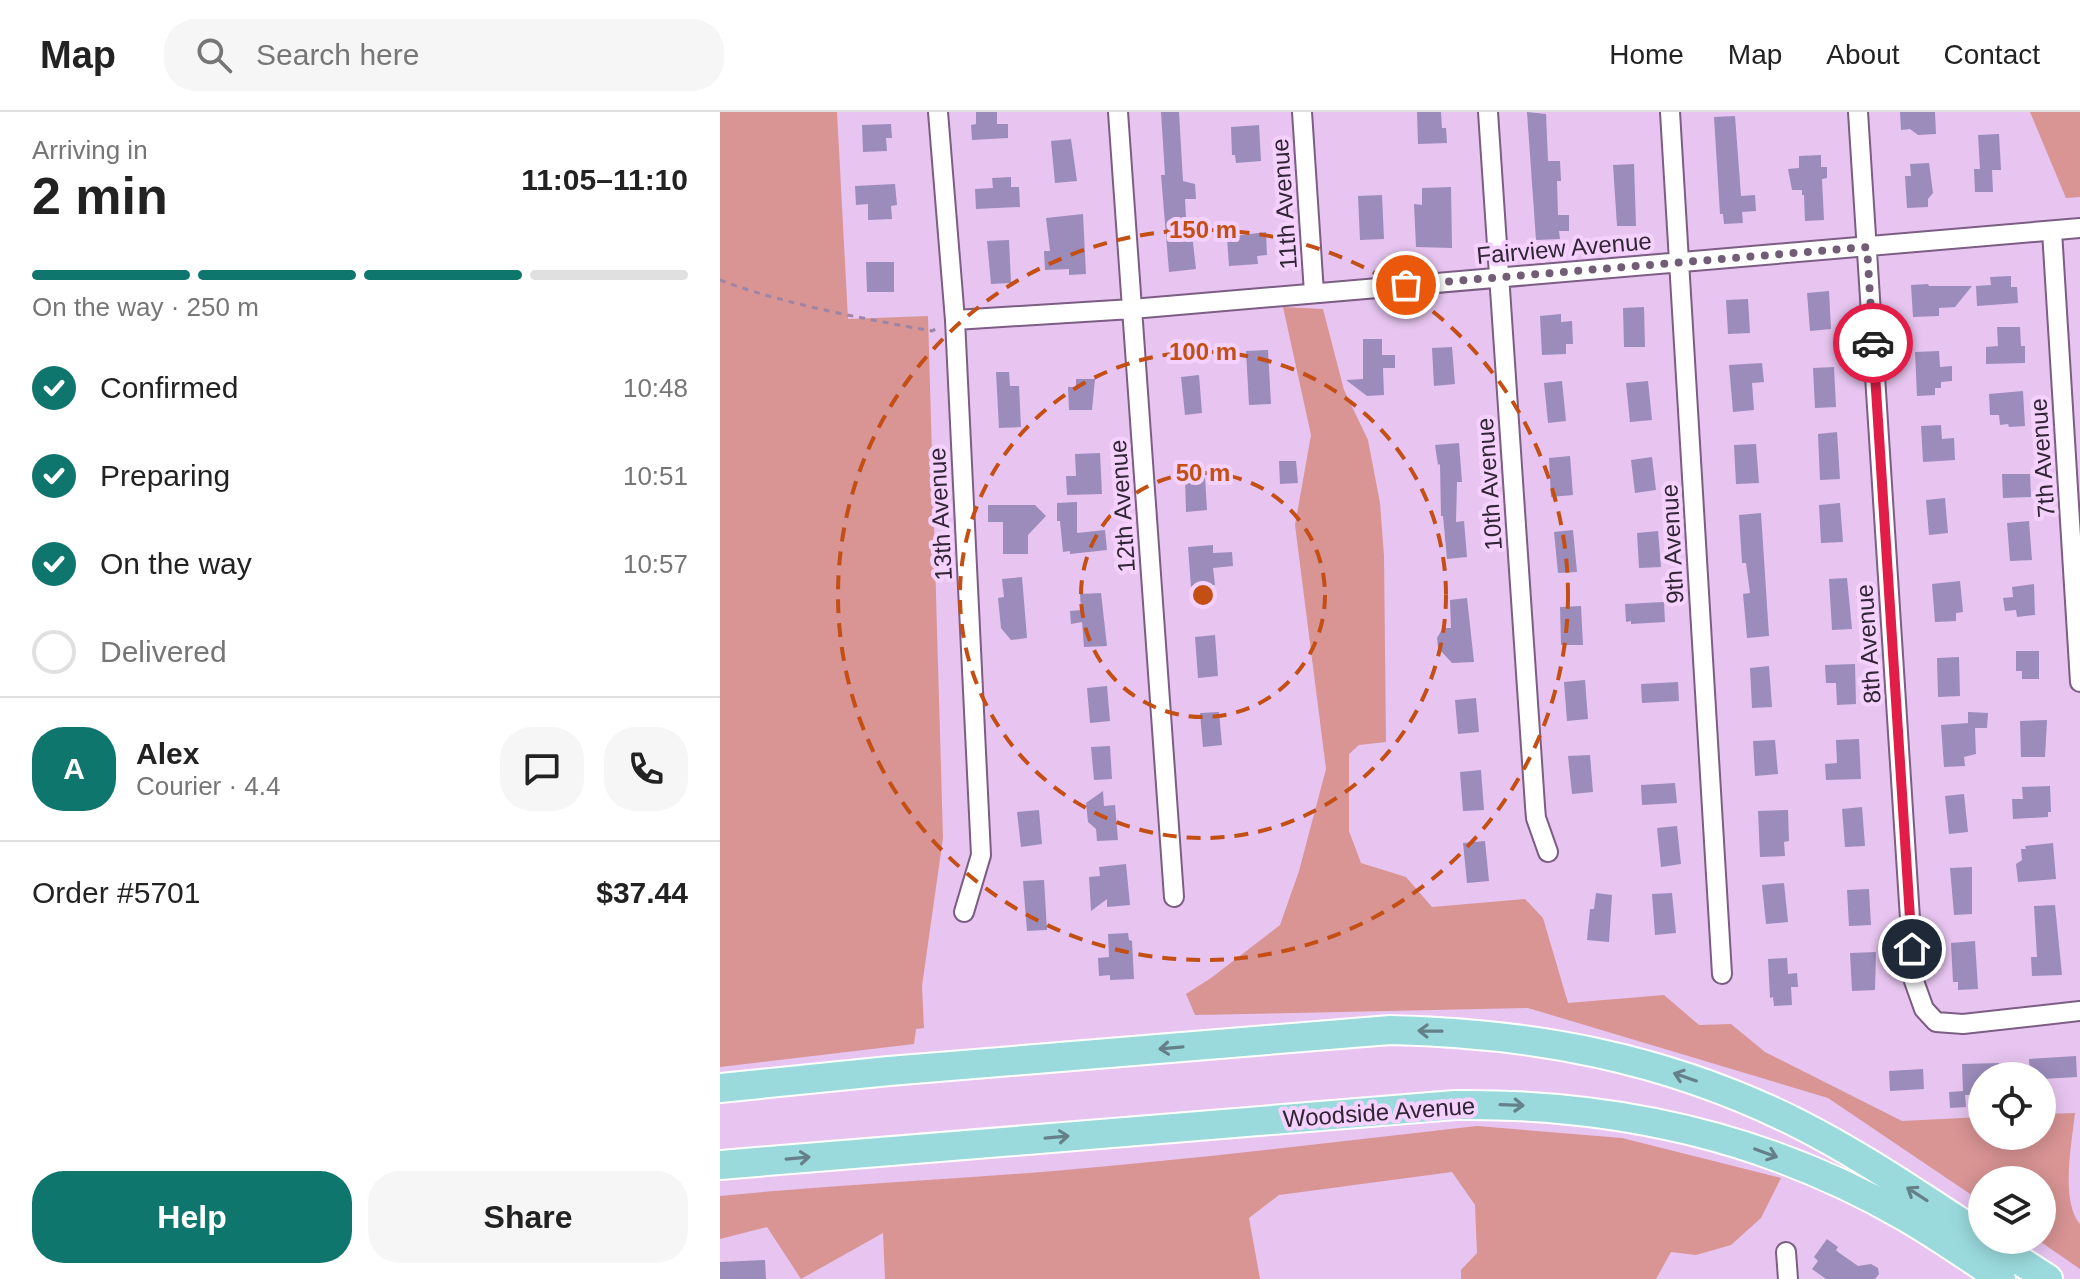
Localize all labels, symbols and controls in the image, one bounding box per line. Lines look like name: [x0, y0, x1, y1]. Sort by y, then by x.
search box: [164, 19, 724, 91]
icon: search: [192, 33, 236, 77]
text: Map: [40, 34, 116, 76]
text: Search here: [256, 38, 419, 71]
text: Home: [1609, 39, 1684, 70]
text: Map: [1728, 39, 1782, 70]
text: About: [1826, 39, 1900, 70]
text: Contact: [1944, 39, 2040, 70]
text: Arriving in: [32, 135, 148, 165]
street label: 11th Avenue: [1266, 138, 1302, 270]
text: 11:05–11:10: [521, 163, 688, 196]
text: 2 min: [32, 167, 168, 225]
text: 150 m: [1169, 216, 1237, 243]
street label: Fairview Avenue: [1475, 227, 1653, 269]
pin: [1372, 251, 1440, 319]
icon: bag: [1384, 263, 1428, 307]
text: On the way · 250 m: [32, 292, 259, 322]
courier: [1833, 303, 1913, 383]
icon: car: [1851, 321, 1895, 365]
text: 100 m: [1169, 338, 1237, 365]
icon: check: [32, 366, 76, 410]
text: Confirmed: [100, 371, 238, 404]
text: 10:48: [623, 373, 688, 403]
street label: 7th Avenue: [2024, 397, 2060, 519]
street label: 10th Avenue: [1471, 417, 1507, 551]
street label: 12th Avenue: [1104, 439, 1140, 573]
street label: 13th Avenue: [923, 447, 957, 581]
icon: check: [32, 454, 76, 498]
text: Preparing: [100, 459, 230, 492]
text: 50 m: [1176, 459, 1230, 486]
text: 10:51: [623, 461, 688, 491]
street label: 9th Avenue: [1655, 484, 1689, 604]
icon: check: [32, 542, 76, 586]
text: On the way: [100, 547, 252, 580]
text: 10:57: [623, 549, 688, 579]
centre of rings: [1189, 581, 1217, 609]
street label: 8th Avenue: [1850, 583, 1886, 705]
text: Delivered: [100, 635, 227, 668]
button: chat: [500, 727, 584, 811]
button: phone: [604, 727, 688, 811]
text: Alex: [136, 737, 199, 770]
text: A: [63, 752, 85, 785]
text: Courier · 4.4: [136, 771, 281, 801]
text: Order #5701: [32, 876, 200, 909]
text: $37.44: [596, 876, 688, 909]
pin: [1878, 915, 1946, 983]
icon: home: [1890, 927, 1934, 971]
one-way arrow: [1417, 1023, 1444, 1039]
one-way arrow: [1158, 1041, 1185, 1056]
map controls: [1968, 1062, 2056, 1254]
button: locate: [1968, 1062, 2056, 1150]
one-way arrow: [1673, 1068, 1698, 1083]
street label: Woodside Avenue: [1282, 1092, 1476, 1132]
one-way arrow: [1498, 1097, 1525, 1112]
one-way arrow: [1043, 1129, 1070, 1144]
one-way arrow: [1753, 1146, 1778, 1161]
one-way arrow: [784, 1150, 811, 1165]
button: layers: [1968, 1166, 2056, 1254]
button: Help: [32, 1171, 352, 1263]
button: Share: [368, 1171, 688, 1263]
one-way arrow: [1906, 1185, 1928, 1202]

